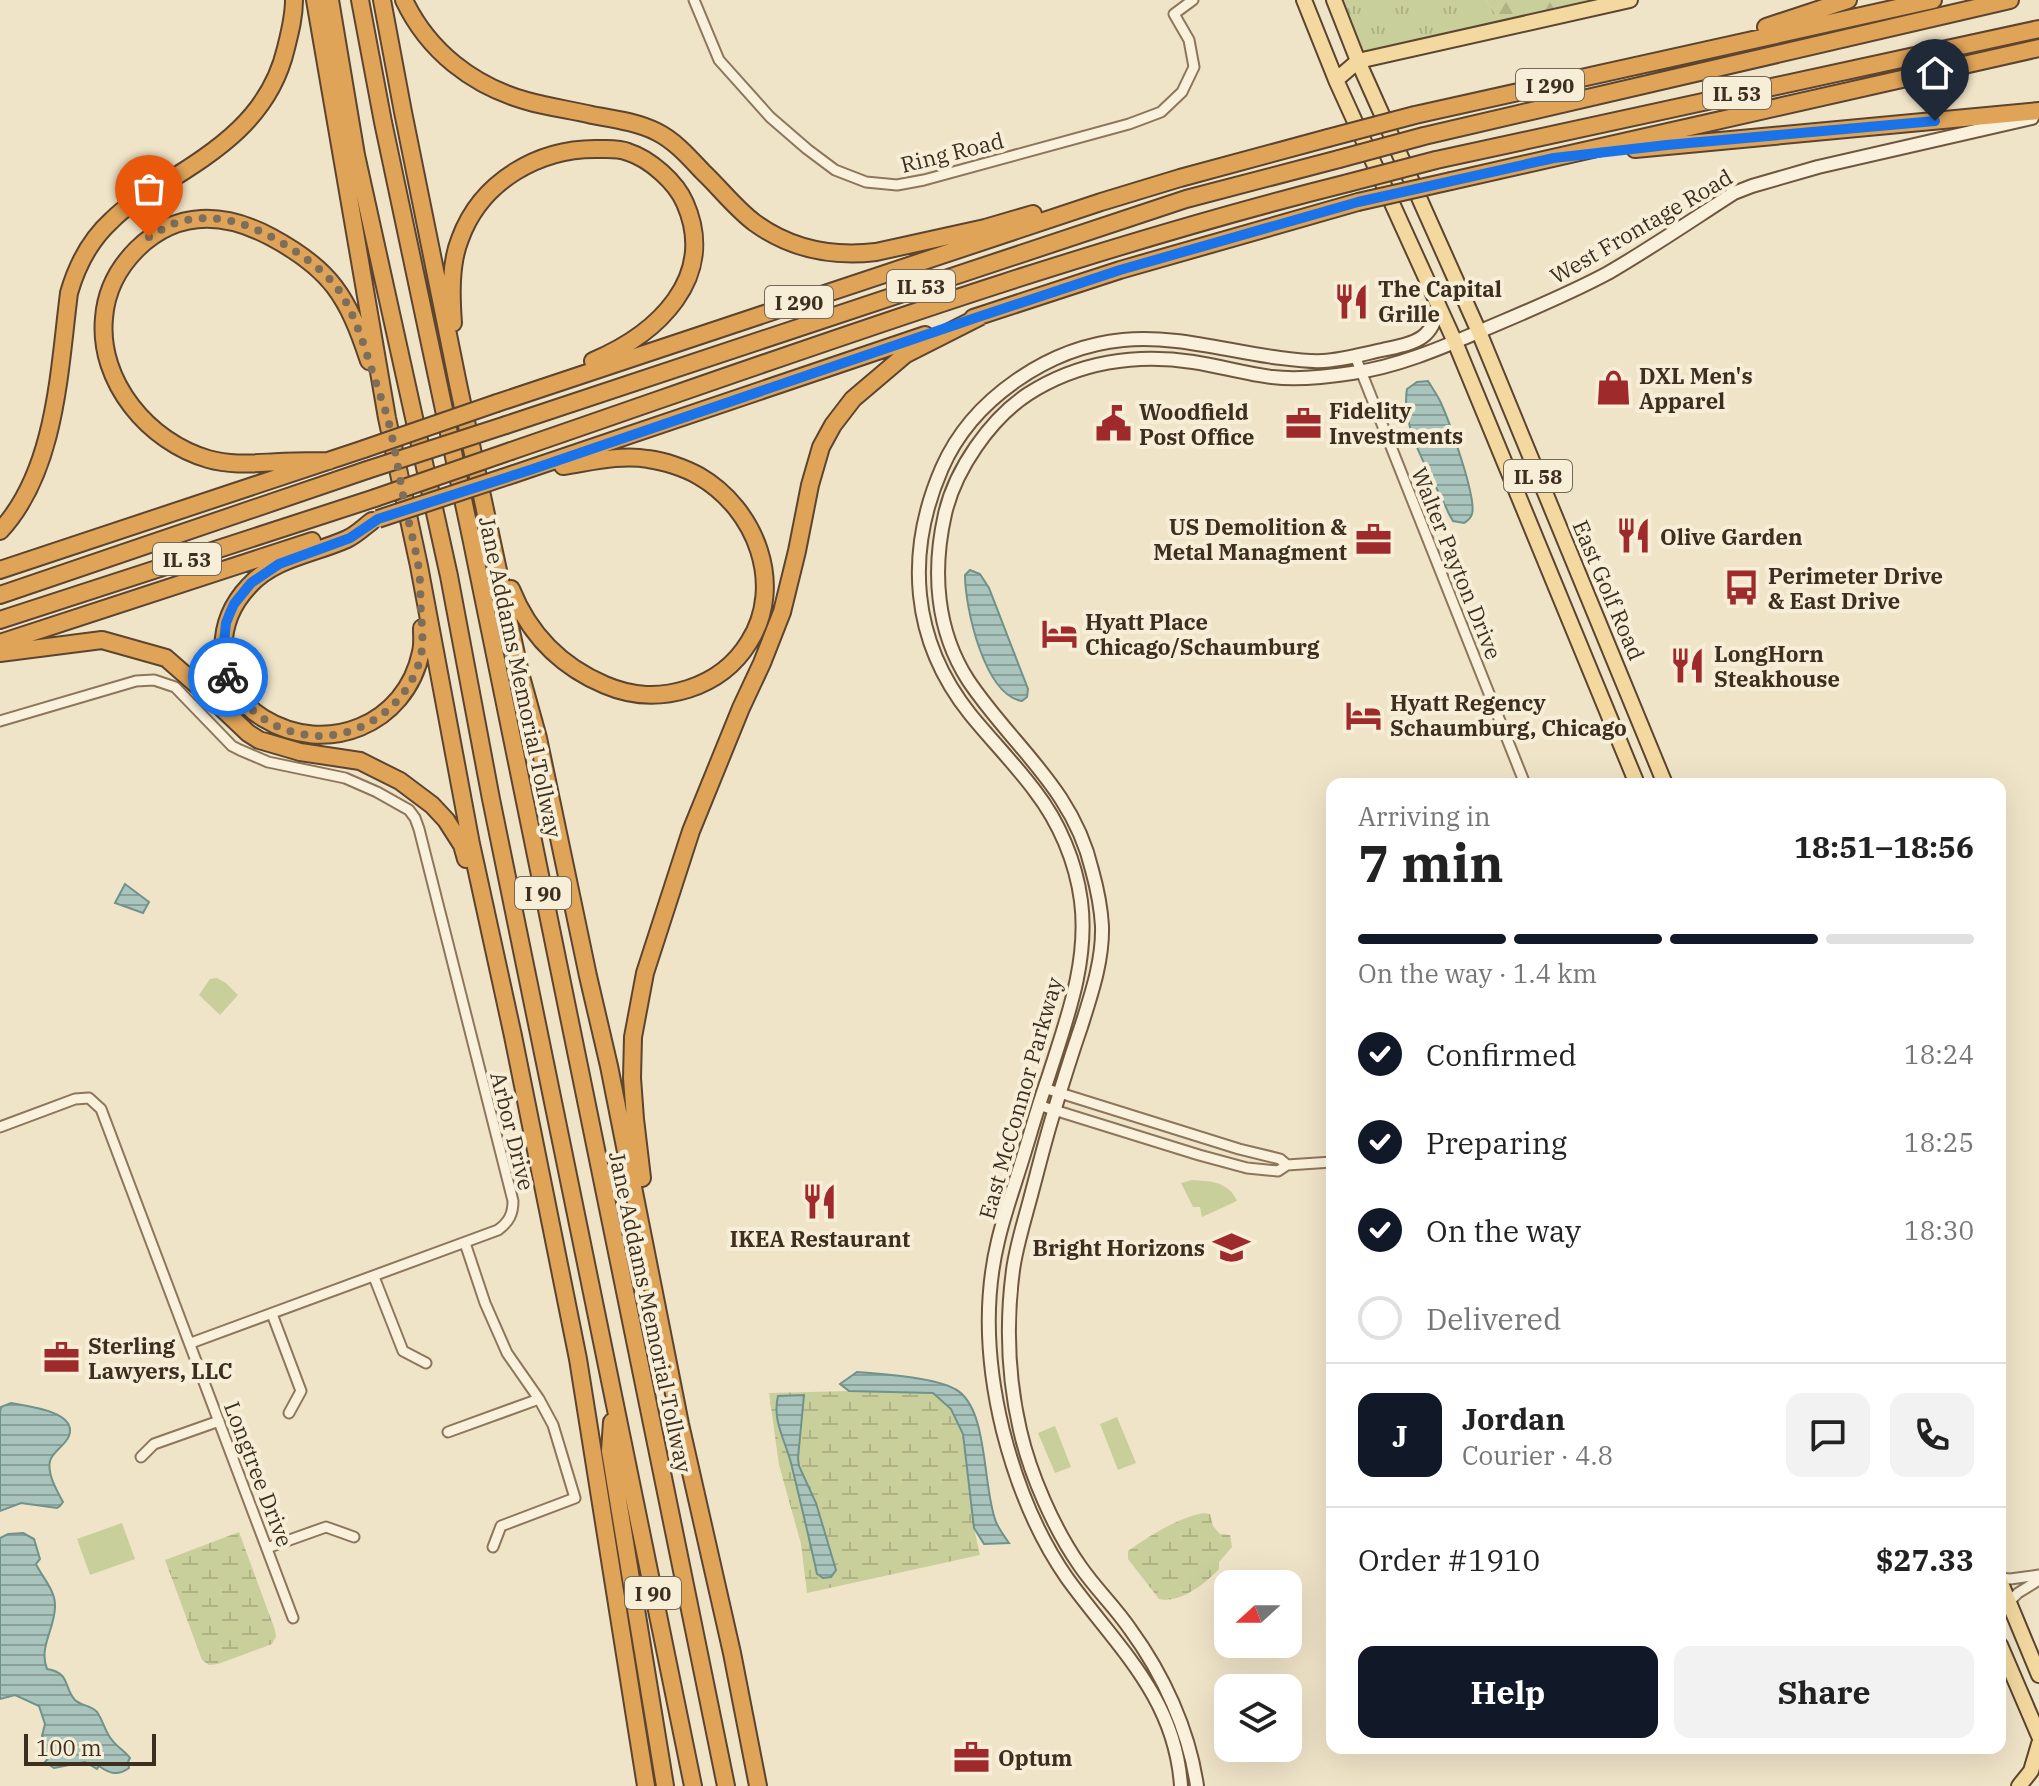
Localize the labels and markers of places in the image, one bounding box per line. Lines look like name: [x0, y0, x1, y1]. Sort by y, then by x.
pin: [1901, 39, 1969, 121]
pin: [115, 155, 183, 237]
place label: The Capital Grille: [1378, 274, 1502, 328]
restaurant icon: The Capital Grille: [1333, 282, 1371, 320]
place label: DXL Men's Apparel: [1639, 361, 1753, 415]
shop icon: DXL Men's Apparel: [1594, 369, 1632, 407]
place label: Fidelity Investments: [1329, 396, 1463, 450]
place label: Woodfield Post Office: [1139, 397, 1254, 451]
office icon: Fidelity Investments: [1284, 404, 1322, 442]
public building icon: Woodfield Post Office: [1094, 405, 1132, 443]
place label: US Demolition & Metal Managment: [1153, 512, 1347, 566]
restaurant icon: Olive Garden: [1615, 517, 1653, 555]
office icon: US Demolition & Metal Managment: [1354, 520, 1392, 558]
place label: Olive Garden: [1660, 522, 1803, 551]
place label: Perimeter Drive & East Drive: [1768, 561, 1943, 615]
bus stop icon: Perimeter Drive & East Drive: [1723, 569, 1761, 607]
place label: Hyatt Place Chicago/Schaumburg: [1085, 607, 1320, 661]
hotel icon: Hyatt Place Chicago/Schaumburg: [1040, 615, 1078, 653]
place label: LongHorn Steakhouse: [1714, 639, 1840, 693]
restaurant icon: LongHorn Steakhouse: [1669, 647, 1707, 685]
place label: Hyatt Regency Schaumburg, Chicago: [1390, 688, 1627, 742]
hotel icon: Hyatt Regency Schaumburg, Chicago: [1345, 696, 1383, 734]
restaurant icon: IKEA Restaurant: [801, 1183, 839, 1221]
place label: IKEA Restaurant: [730, 1224, 910, 1253]
school or university icon: Bright Horizons: [1212, 1228, 1250, 1266]
place label: Bright Horizons: [1032, 1233, 1205, 1262]
place label: Sterling Lawyers, LLC: [88, 1331, 232, 1385]
office icon: Sterling Lawyers, LLC: [43, 1339, 81, 1377]
office icon: Optum: [953, 1738, 991, 1776]
place label: Optum: [998, 1743, 1072, 1772]

